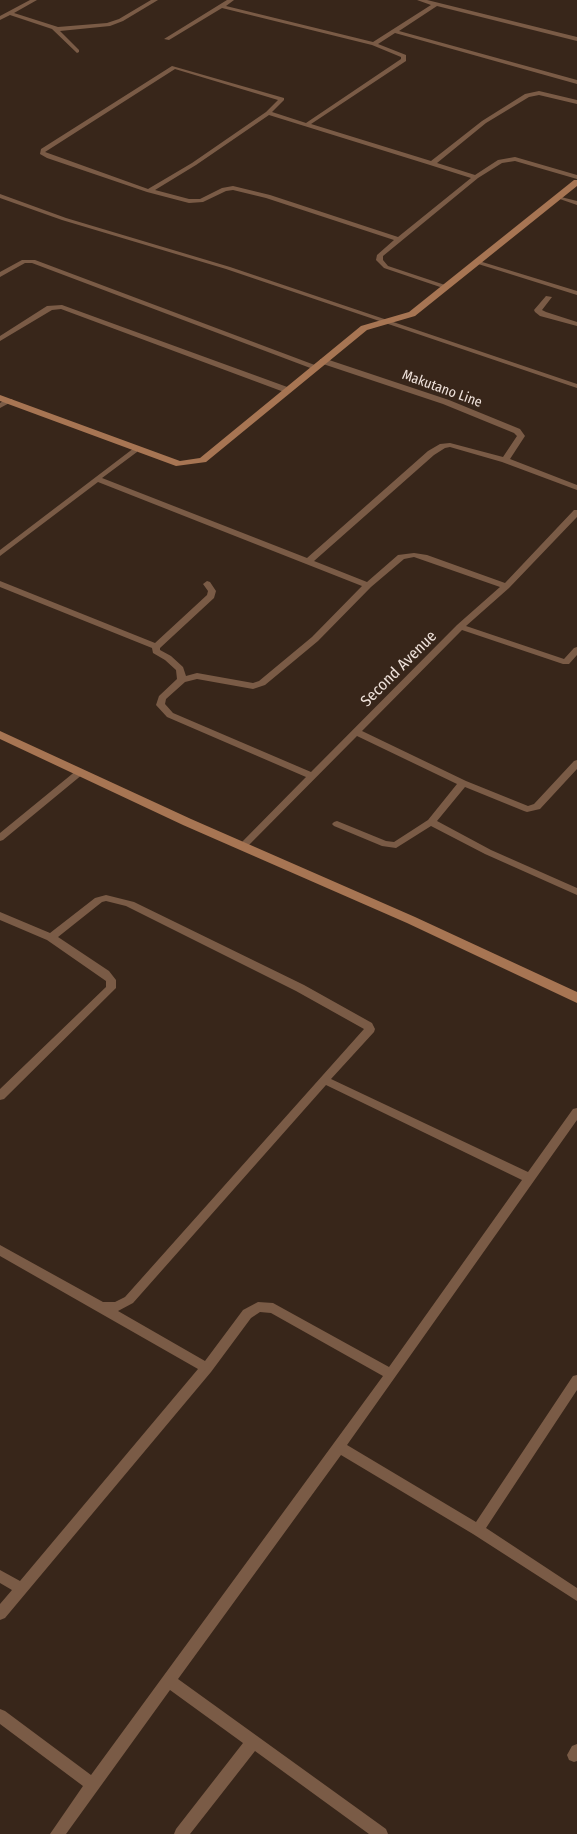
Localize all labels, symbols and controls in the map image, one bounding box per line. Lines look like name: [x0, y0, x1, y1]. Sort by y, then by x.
street label: Makutano Line: [400, 367, 484, 411]
street label: Second Avenue: [357, 627, 441, 711]

